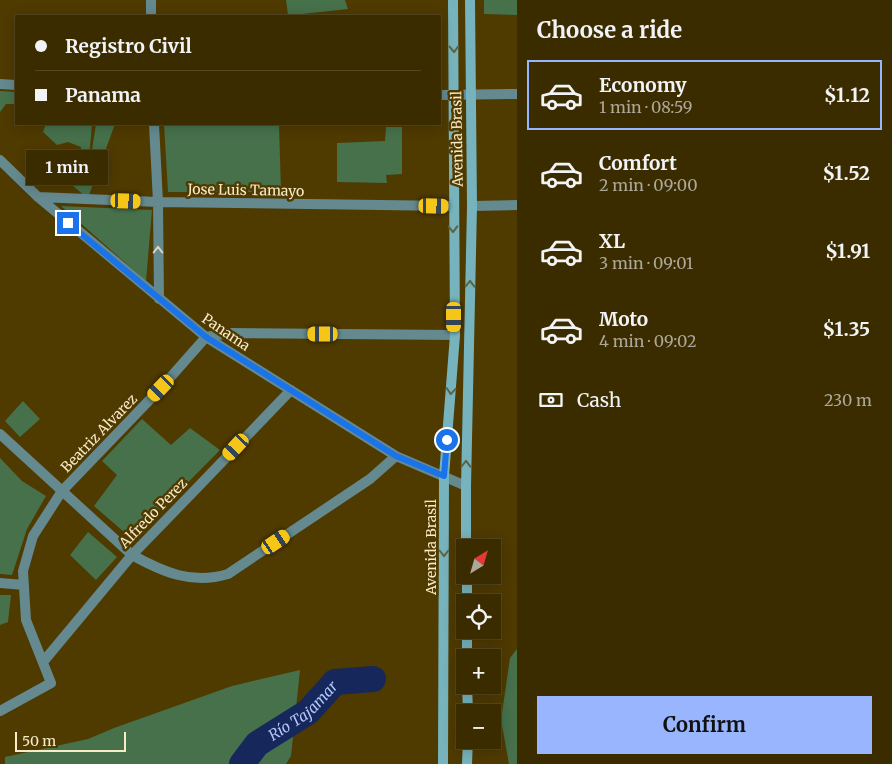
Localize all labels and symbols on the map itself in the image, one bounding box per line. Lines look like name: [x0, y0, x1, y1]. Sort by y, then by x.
one-way arrow: [449, 45, 459, 53]
street label: Avenida Brasil: [447, 90, 467, 188]
callout: 1 min: [27, 150, 109, 186]
street label: Jose Luis Tamayo: [186, 180, 305, 200]
car: [110, 193, 141, 209]
car: [418, 198, 449, 214]
route end: [57, 212, 79, 234]
one-way arrow: [448, 225, 458, 233]
one-way arrow: [153, 246, 163, 254]
one-way arrow: [465, 280, 476, 288]
car: [446, 302, 461, 332]
street label: Panama: [198, 309, 254, 355]
car: [308, 327, 338, 342]
car: [145, 372, 176, 404]
one-way arrow: [445, 387, 456, 395]
street label: Beatriz Alvarez: [57, 390, 141, 476]
route start: [436, 429, 458, 451]
car: [220, 431, 251, 463]
one-way arrow: [461, 460, 472, 468]
street label: Alfredo Perez: [114, 474, 191, 552]
street label: Avenida Brasil: [422, 498, 440, 596]
car: [259, 527, 292, 557]
north arrow: [456, 539, 501, 584]
one-way arrow: [439, 550, 449, 558]
water label: Río Tajamar: [264, 676, 342, 744]
scale bar: [15, 729, 126, 752]

